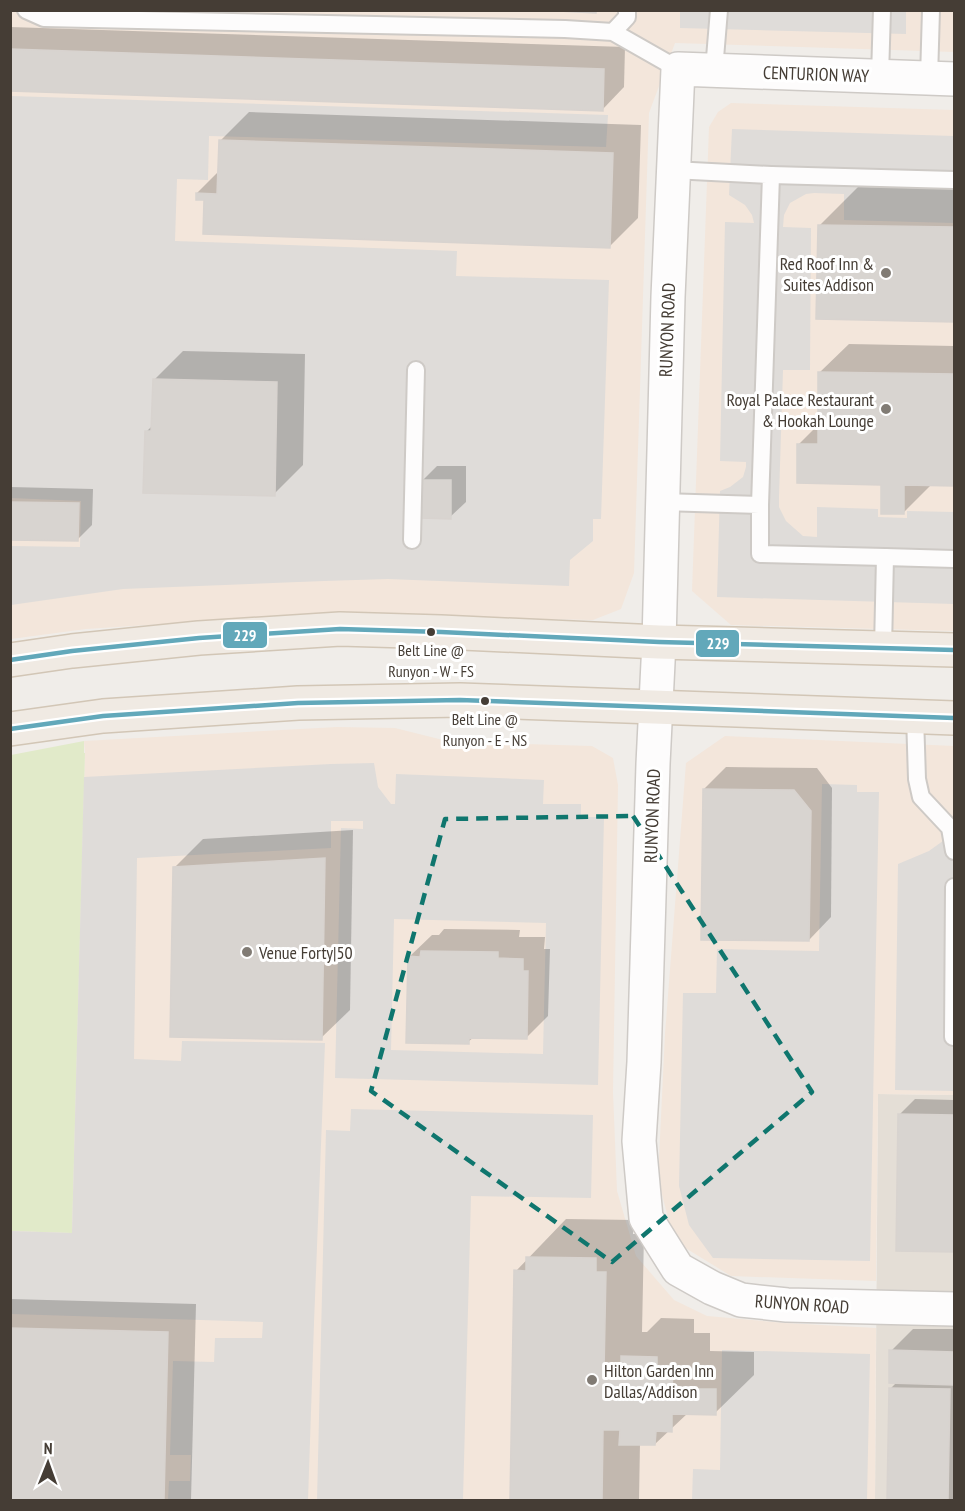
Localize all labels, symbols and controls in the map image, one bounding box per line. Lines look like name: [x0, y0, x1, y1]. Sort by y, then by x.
street label: CENTURION WAY: [762, 61, 870, 87]
place label: Red Roof Inn & Suites Addison: [780, 252, 874, 296]
marker: Red Roof Inn & Suites Addison: [879, 266, 893, 280]
street label: RUNYON ROAD: [654, 282, 680, 378]
place label: Royal Palace Restaurant & Hookah Lounge: [727, 388, 874, 432]
marker: Royal Palace Restaurant & Hookah Lounge: [879, 402, 893, 416]
line badge: 229: [222, 621, 268, 649]
text: 229: [234, 625, 256, 645]
marker: Belt Line @ Runyon - W - FS: [425, 626, 437, 638]
line badge: 229: [695, 629, 740, 658]
text: 229: [707, 633, 729, 653]
place label: Belt Line @ Runyon - W - FS: [388, 640, 474, 681]
marker: Belt Line @ Runyon - E - NS: [479, 695, 491, 707]
place label: Belt Line @ Runyon - E - NS: [443, 709, 527, 750]
street label: RUNYON ROAD: [639, 768, 665, 864]
place label: Venue Forty|50: [258, 941, 353, 964]
marker: Venue Forty|50: [240, 945, 254, 959]
street label: RUNYON ROAD: [754, 1289, 850, 1319]
place label: Hilton Garden Inn Dallas/Addison: [604, 1359, 714, 1403]
marker: Hilton Garden Inn Dallas/Addison: [585, 1373, 599, 1387]
north arrow: [18, 1433, 78, 1493]
text: N: [44, 1438, 53, 1458]

